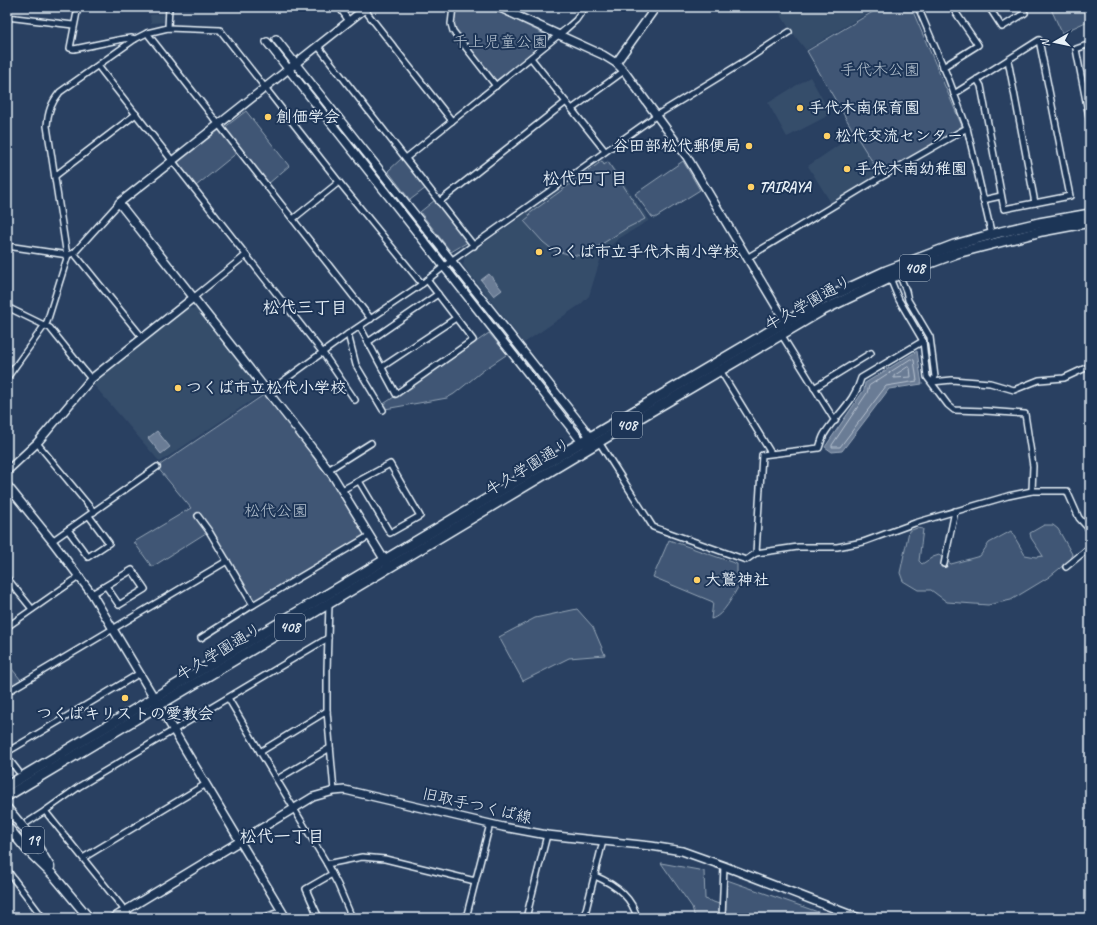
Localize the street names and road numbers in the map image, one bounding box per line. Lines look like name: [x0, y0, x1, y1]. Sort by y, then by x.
road number: 408: [900, 255, 930, 281]
street label: 牛久学園通り: [761, 271, 855, 335]
road number: 408: [612, 412, 642, 438]
street label: 牛久学園通り: [482, 434, 574, 500]
road number: 408: [275, 614, 305, 640]
street label: 牛久学園通り: [173, 619, 265, 685]
street label: 旧取手つくば線: [420, 784, 534, 828]
road number: 19: [22, 827, 44, 853]

